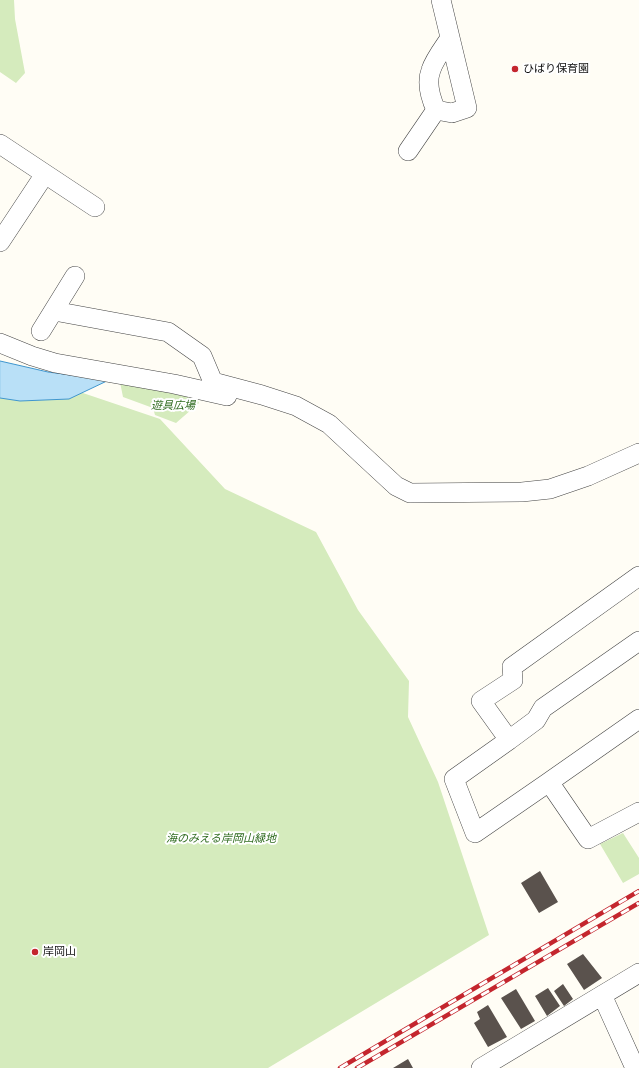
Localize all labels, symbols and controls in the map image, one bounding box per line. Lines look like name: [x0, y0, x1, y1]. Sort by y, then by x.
place label: ひばり保育園: [523, 62, 589, 76]
marker: ひばり保育園: [510, 64, 520, 74]
park label: 遊具広場: [151, 399, 195, 413]
park label: 海のみえる岸岡山緑地: [166, 832, 276, 846]
place label: 岸岡山: [43, 945, 76, 959]
marker: 岸岡山: [30, 947, 40, 957]

